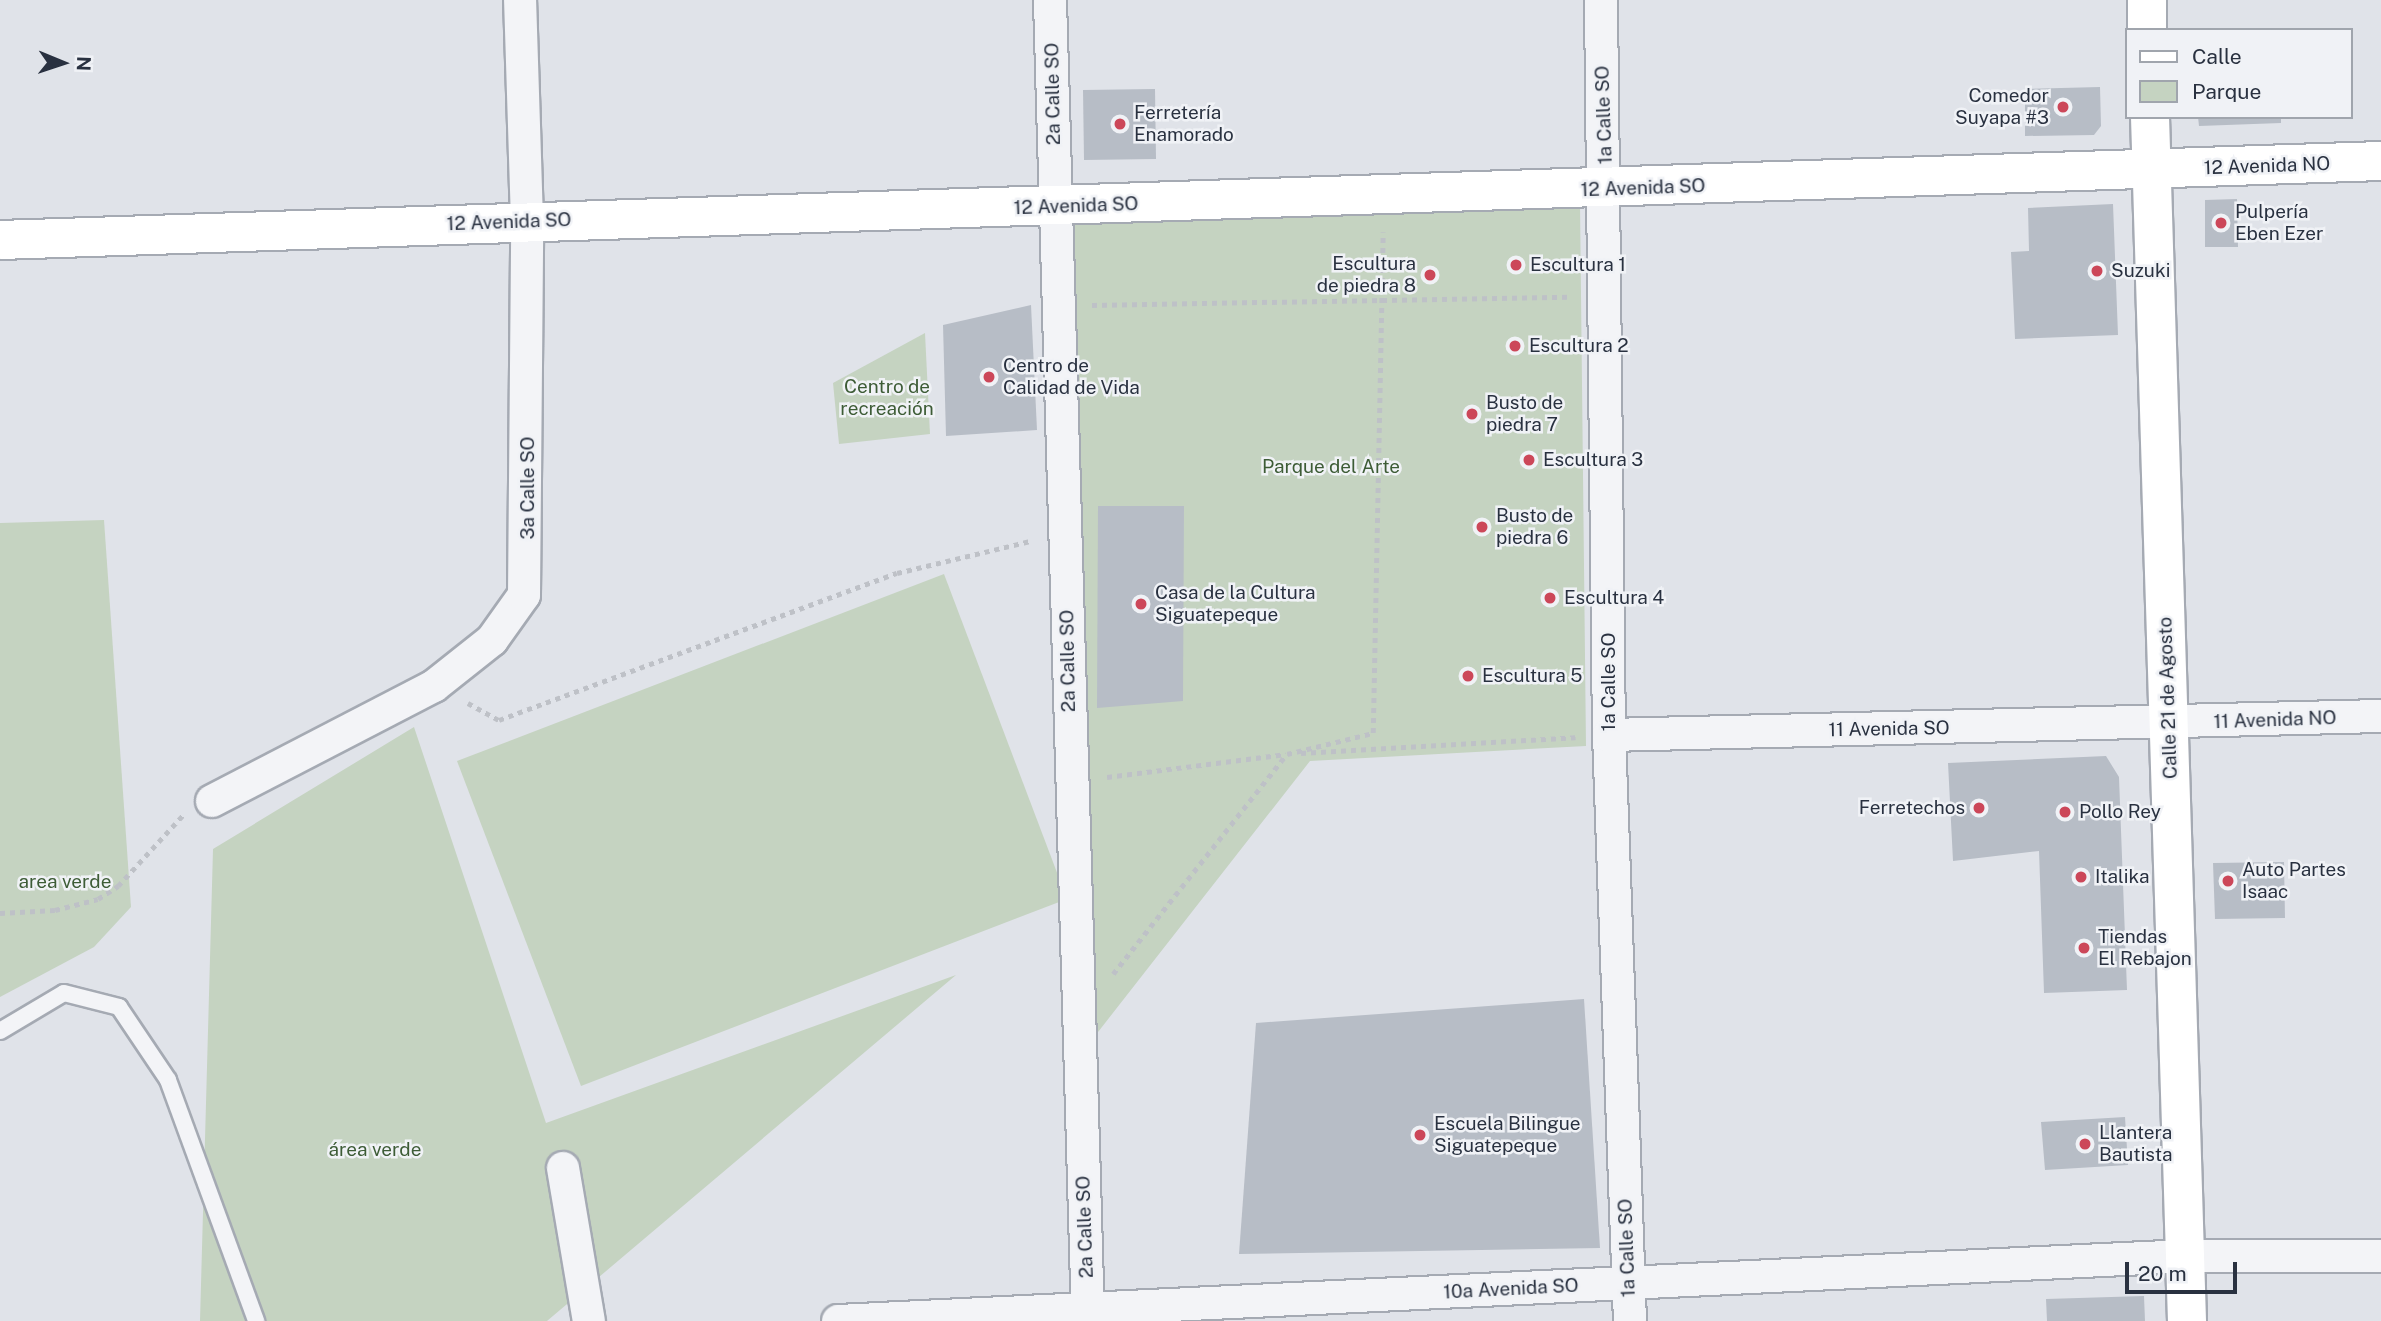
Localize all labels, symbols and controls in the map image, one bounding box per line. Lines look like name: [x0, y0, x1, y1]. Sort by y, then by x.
north arrow: [28, 28, 98, 98]
legend: [2126, 28, 2353, 119]
street label: 2a Calle SO: [1041, 43, 1065, 145]
text: Calle: [2192, 44, 2242, 69]
text: N: [73, 56, 95, 72]
street label: 1a Calle SO: [1591, 65, 1617, 165]
text: Parque: [2192, 79, 2261, 104]
place label: Comedor Suyapa #3: [1955, 85, 2049, 129]
marker: Comedor Suyapa #3: [2055, 99, 2071, 115]
place label: Ferretería Enamorado: [1134, 102, 1234, 146]
marker: Ferretería Enamorado: [1112, 116, 1128, 132]
street label: 12 Avenida NO: [2203, 152, 2331, 180]
street label: 12 Avenida SO: [1580, 174, 1706, 202]
street label: 12 Avenida SO: [1013, 192, 1139, 220]
place label: Pulpería Eben Ezer: [2235, 201, 2323, 245]
street label: 12 Avenida SO: [446, 208, 572, 236]
marker: Pulpería Eben Ezer: [2213, 215, 2229, 231]
place label: Escultura de piedra 8: [1317, 253, 1416, 297]
place label: Escultura 1: [1530, 254, 1626, 276]
marker: Escultura 1: [1508, 257, 1524, 273]
place label: Suzuki: [2111, 260, 2170, 282]
marker: Suzuki: [2089, 263, 2105, 279]
marker: Escultura de piedra 8: [1422, 267, 1438, 283]
place label: Escultura 2: [1529, 335, 1629, 357]
marker: Escultura 2: [1507, 338, 1523, 354]
place label: Centro de Calidad de Vida: [1003, 355, 1141, 399]
marker: Centro de Calidad de Vida: [981, 369, 997, 385]
park label: Centro de recreación: [840, 376, 934, 420]
place label: Busto de piedra 7: [1486, 392, 1564, 436]
marker: Busto de piedra 7: [1464, 406, 1480, 422]
street label: 3a Calle SO: [517, 436, 539, 540]
place label: Escultura 3: [1543, 449, 1643, 471]
marker: Escultura 3: [1521, 452, 1537, 468]
park label: Parque del Arte: [1262, 456, 1400, 478]
place label: Busto de piedra 6: [1496, 505, 1574, 549]
marker: Busto de piedra 6: [1474, 519, 1490, 535]
place label: Casa de la Cultura Siguatepeque: [1155, 582, 1316, 626]
place label: Escultura 4: [1564, 587, 1664, 609]
marker: Escultura 4: [1542, 590, 1558, 606]
marker: Casa de la Cultura Siguatepeque: [1133, 596, 1149, 612]
street label: 2a Calle SO: [1056, 610, 1080, 712]
street label: Calle 21 de Agosto: [2154, 616, 2182, 780]
street label: 1a Calle SO: [1598, 633, 1620, 731]
place label: Escultura 5: [1482, 665, 1583, 687]
marker: Escultura 5: [1460, 668, 1476, 684]
street label: 11 Avenida NO: [2213, 706, 2337, 734]
street label: 11 Avenida SO: [1828, 717, 1950, 741]
place label: Ferretechos: [1859, 797, 1965, 819]
marker: Ferretechos: [1971, 800, 1987, 816]
place label: Pollo Rey: [2079, 801, 2161, 823]
marker: Pollo Rey: [2057, 804, 2073, 820]
place label: Auto Partes Isaac: [2242, 859, 2346, 903]
place label: Italika: [2095, 866, 2150, 888]
marker: Italika: [2073, 869, 2089, 885]
park label: area verde: [18, 871, 112, 893]
marker: Auto Partes Isaac: [2220, 873, 2236, 889]
place label: Tiendas El Rebajon: [2098, 926, 2192, 970]
marker: Tiendas El Rebajon: [2076, 940, 2092, 956]
place label: Escuela Bilingue Siguatepeque: [1434, 1113, 1580, 1157]
place label: Llantera Bautista: [2099, 1122, 2173, 1166]
marker: Escuela Bilingue Siguatepeque: [1412, 1127, 1428, 1143]
marker: Llantera Bautista: [2077, 1136, 2093, 1152]
park label: área verde: [328, 1139, 422, 1161]
street label: 2a Calle SO: [1072, 1175, 1098, 1279]
street label: 1a Calle SO: [1614, 1198, 1640, 1298]
scale bar: [2129, 1248, 2241, 1292]
text: 20 m: [2138, 1261, 2187, 1286]
street label: 10a Avenida SO: [1443, 1274, 1579, 1304]

